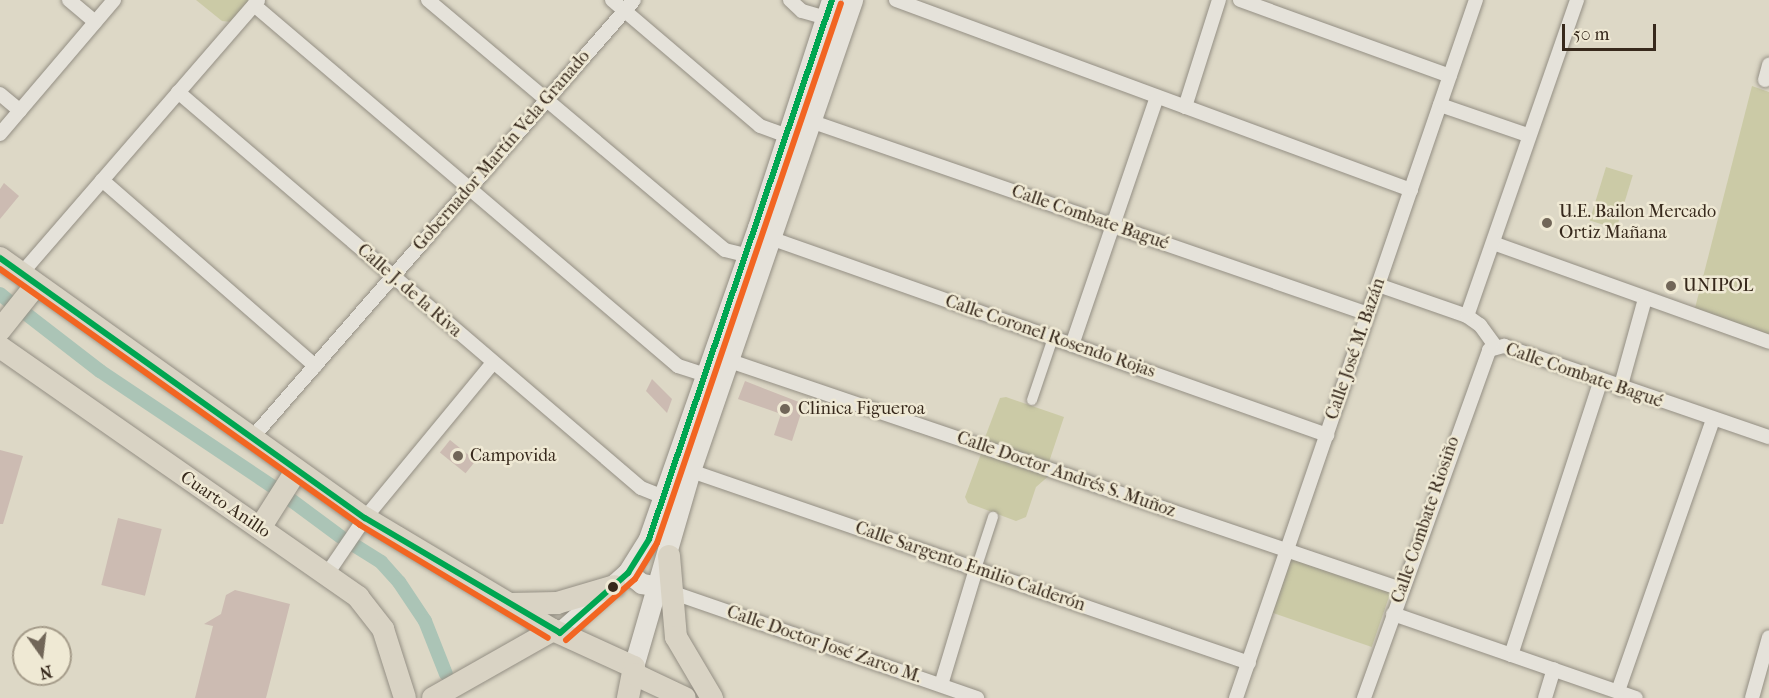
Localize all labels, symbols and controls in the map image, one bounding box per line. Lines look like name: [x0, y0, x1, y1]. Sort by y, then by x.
scale bar: [1565, 12, 1660, 50]
text: 50 m: [1573, 24, 1609, 45]
street label: Gobernador Martín Vela Granado: [409, 46, 595, 256]
street label: Calle Combate Bagué: [1008, 181, 1172, 255]
place label: U.E. Bailon Mercado Ortiz Mañana: [1559, 202, 1716, 244]
marker: U.E. Bailon Mercado Ortiz Mañana: [1540, 216, 1554, 230]
street label: Calle J. de la Riva: [352, 240, 466, 342]
street label: Calle José M. Bazán: [1322, 275, 1390, 423]
place label: UNIPOL: [1683, 275, 1753, 297]
marker: UNIPOL: [1664, 279, 1678, 293]
street label: Calle Coronel Rosendo Rojas: [942, 291, 1158, 383]
street label: Calle Combate Bagué: [1502, 339, 1666, 413]
place label: Clinica Figueroa: [798, 398, 925, 420]
marker: Clinica Figueroa: [776, 400, 794, 418]
street label: Calle Doctor Andrés S. Muñoz: [954, 427, 1178, 523]
street label: Calle Combate Riosiño: [1387, 434, 1465, 606]
place label: Campovida: [470, 445, 556, 467]
marker: Campovida: [451, 449, 465, 463]
street label: Cuarto Anillo: [176, 467, 274, 543]
street label: Calle Sargento Emilio Calderón: [852, 517, 1088, 617]
unlabelled marker: [607, 581, 619, 593]
street label: Calle Doctor José Zarco M.: [724, 601, 924, 689]
north arrow: [12, 626, 72, 686]
text: N: [38, 661, 54, 683]

